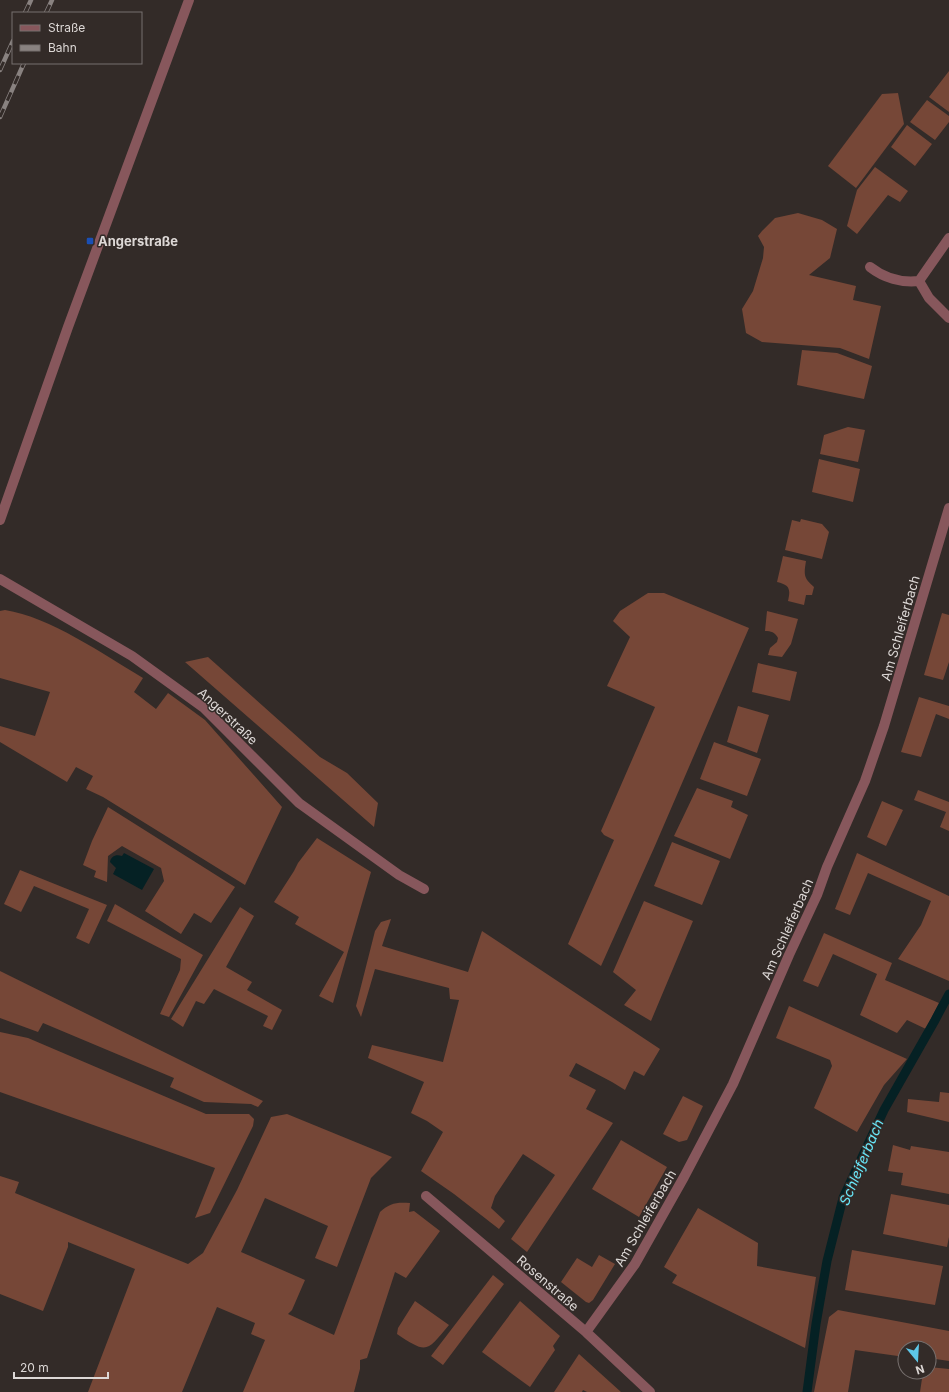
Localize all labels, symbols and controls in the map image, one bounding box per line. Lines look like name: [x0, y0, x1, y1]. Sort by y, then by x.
legend: [12, 12, 142, 64]
text: Straße: [48, 20, 85, 35]
text: Bahn: [48, 40, 77, 55]
place label: Angerstraße: [98, 233, 178, 249]
marker: Angerstraße: [85, 236, 95, 246]
street label: Am Schleiferbach: [877, 573, 923, 683]
street label: Angerstraße: [195, 684, 261, 748]
street label: Am Schleiferbach: [758, 876, 816, 982]
water label: Schleiferbach: [835, 1116, 887, 1208]
street label: Am Schleiferbach: [611, 1167, 679, 1269]
street label: Rosenstraße: [514, 1252, 582, 1314]
north arrow: [897, 1340, 937, 1380]
scale bar: [14, 1354, 108, 1380]
text: 20 m: [20, 1360, 49, 1375]
text: N: [914, 1362, 926, 1377]

